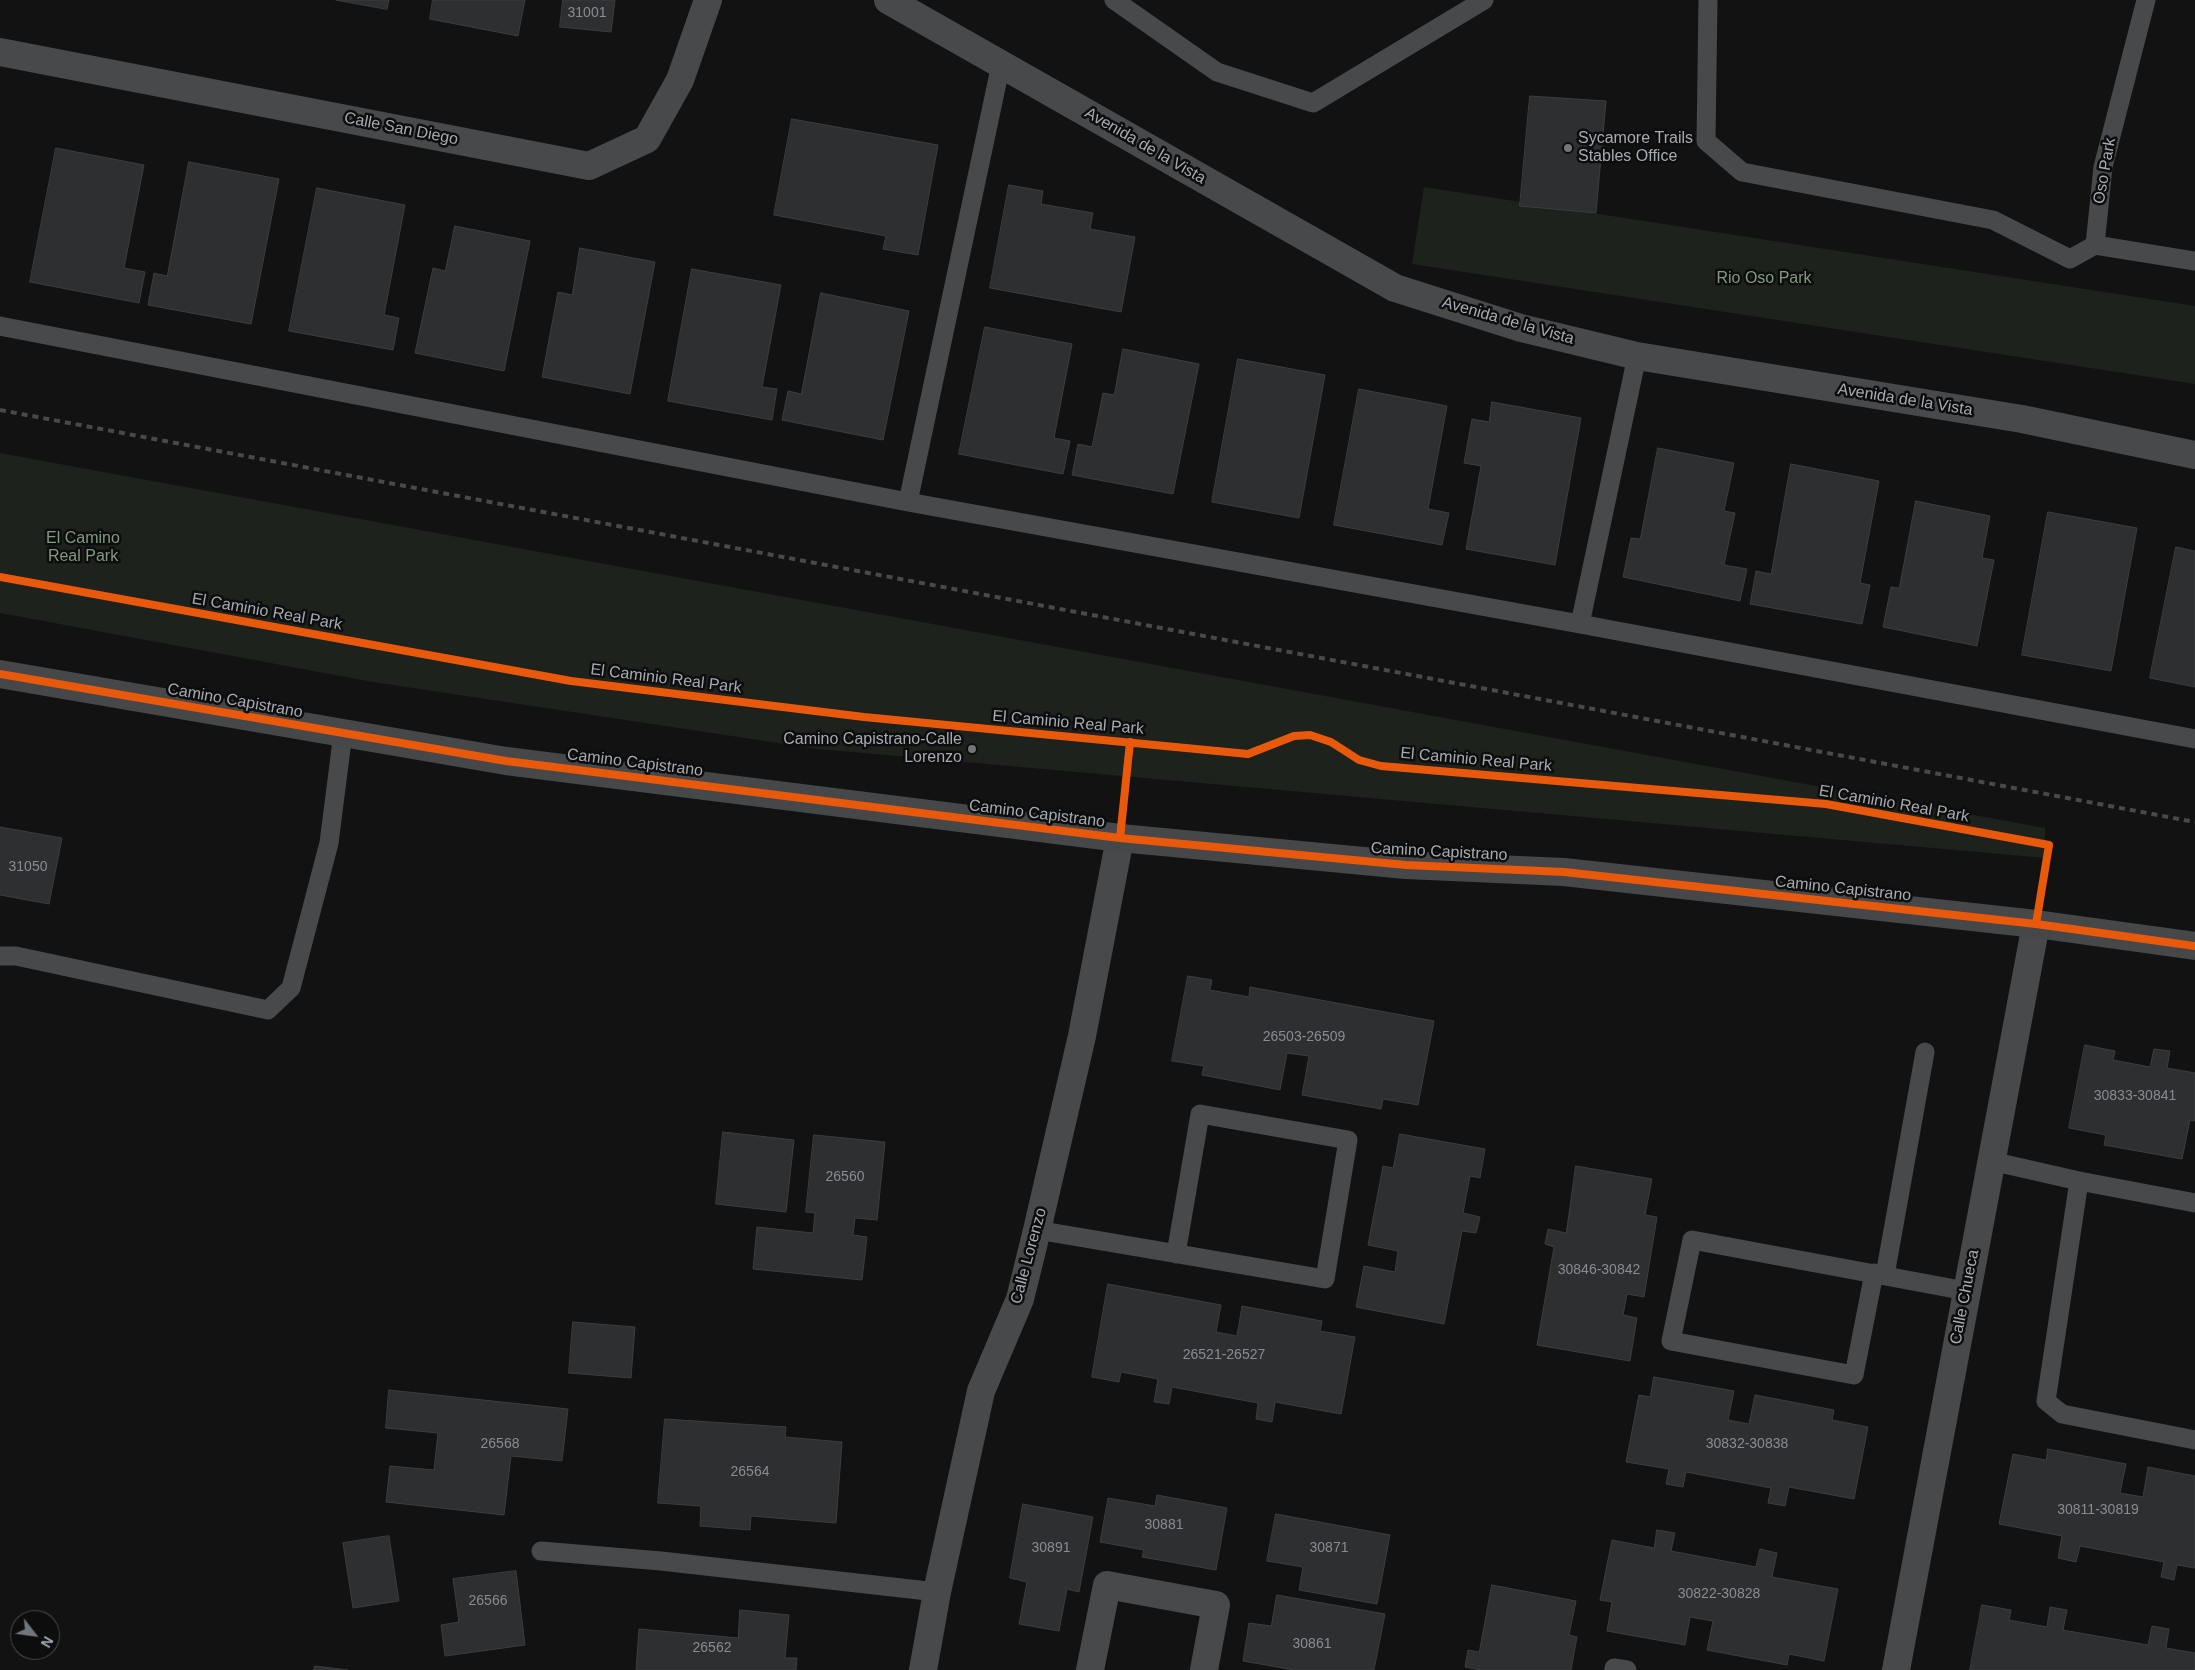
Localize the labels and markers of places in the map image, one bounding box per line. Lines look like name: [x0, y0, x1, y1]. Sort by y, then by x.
place label: Sycamore Trails Stables Office: [1578, 129, 1693, 167]
marker: Sycamore Trails Stables Office: [1562, 142, 1574, 154]
place label: Camino Capistrano-Calle Lorenzo: [783, 730, 962, 768]
marker: Camino Capistrano-Calle Lorenzo: [966, 743, 978, 755]

